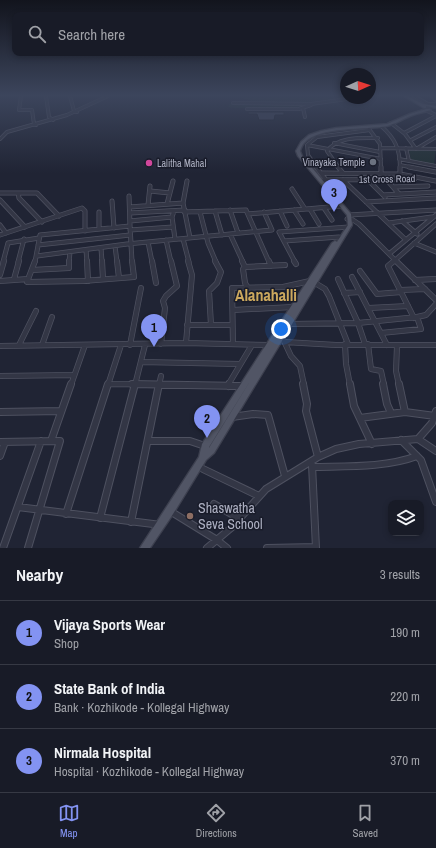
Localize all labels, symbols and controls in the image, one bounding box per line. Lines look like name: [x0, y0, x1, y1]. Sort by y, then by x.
search box: [12, 12, 424, 56]
icon: search: [26, 23, 48, 45]
text: Search here: [58, 24, 125, 45]
north arrow: [340, 68, 376, 104]
place label: Vinayaka Temple: [302, 156, 365, 169]
place label: Lalitha Mahal: [157, 157, 206, 170]
marker: Vinayaka Temple: [368, 157, 378, 167]
marker: Lalitha Mahal: [144, 158, 154, 168]
street label: 1st Cross Road: [359, 172, 415, 186]
pin: 3: [321, 179, 347, 212]
district label: Alanahalli: [235, 284, 297, 306]
pin: 1: [141, 314, 167, 347]
your location: [271, 319, 291, 339]
pin: 2: [194, 405, 220, 438]
place label: Shaswatha Seva School: [198, 499, 262, 533]
map controls: [388, 500, 424, 536]
button: layers: [388, 500, 424, 536]
marker: Shaswatha Seva School: [185, 511, 195, 521]
text: Nearby: [16, 563, 63, 586]
text: 3 results: [380, 566, 420, 583]
text: Vijaya Sports Wear: [54, 614, 165, 635]
text: 1: [26, 624, 32, 641]
text: 190 m: [390, 624, 420, 641]
text: Shop: [54, 635, 79, 652]
text: State Bank of India: [54, 678, 165, 699]
text: 2: [26, 688, 32, 705]
text: 220 m: [390, 688, 420, 705]
text: Bank · Kozhikode - Kollegal Highway: [54, 699, 229, 716]
text: Nirmala Hospital: [54, 742, 151, 763]
text: 3: [26, 752, 32, 769]
text: 370 m: [390, 752, 420, 769]
text: Hospital · Kozhikode - Kollegal Highway: [54, 763, 244, 780]
tab: Map: [58, 802, 80, 840]
tab: Directions: [196, 802, 237, 840]
tab: Saved: [353, 802, 378, 840]

